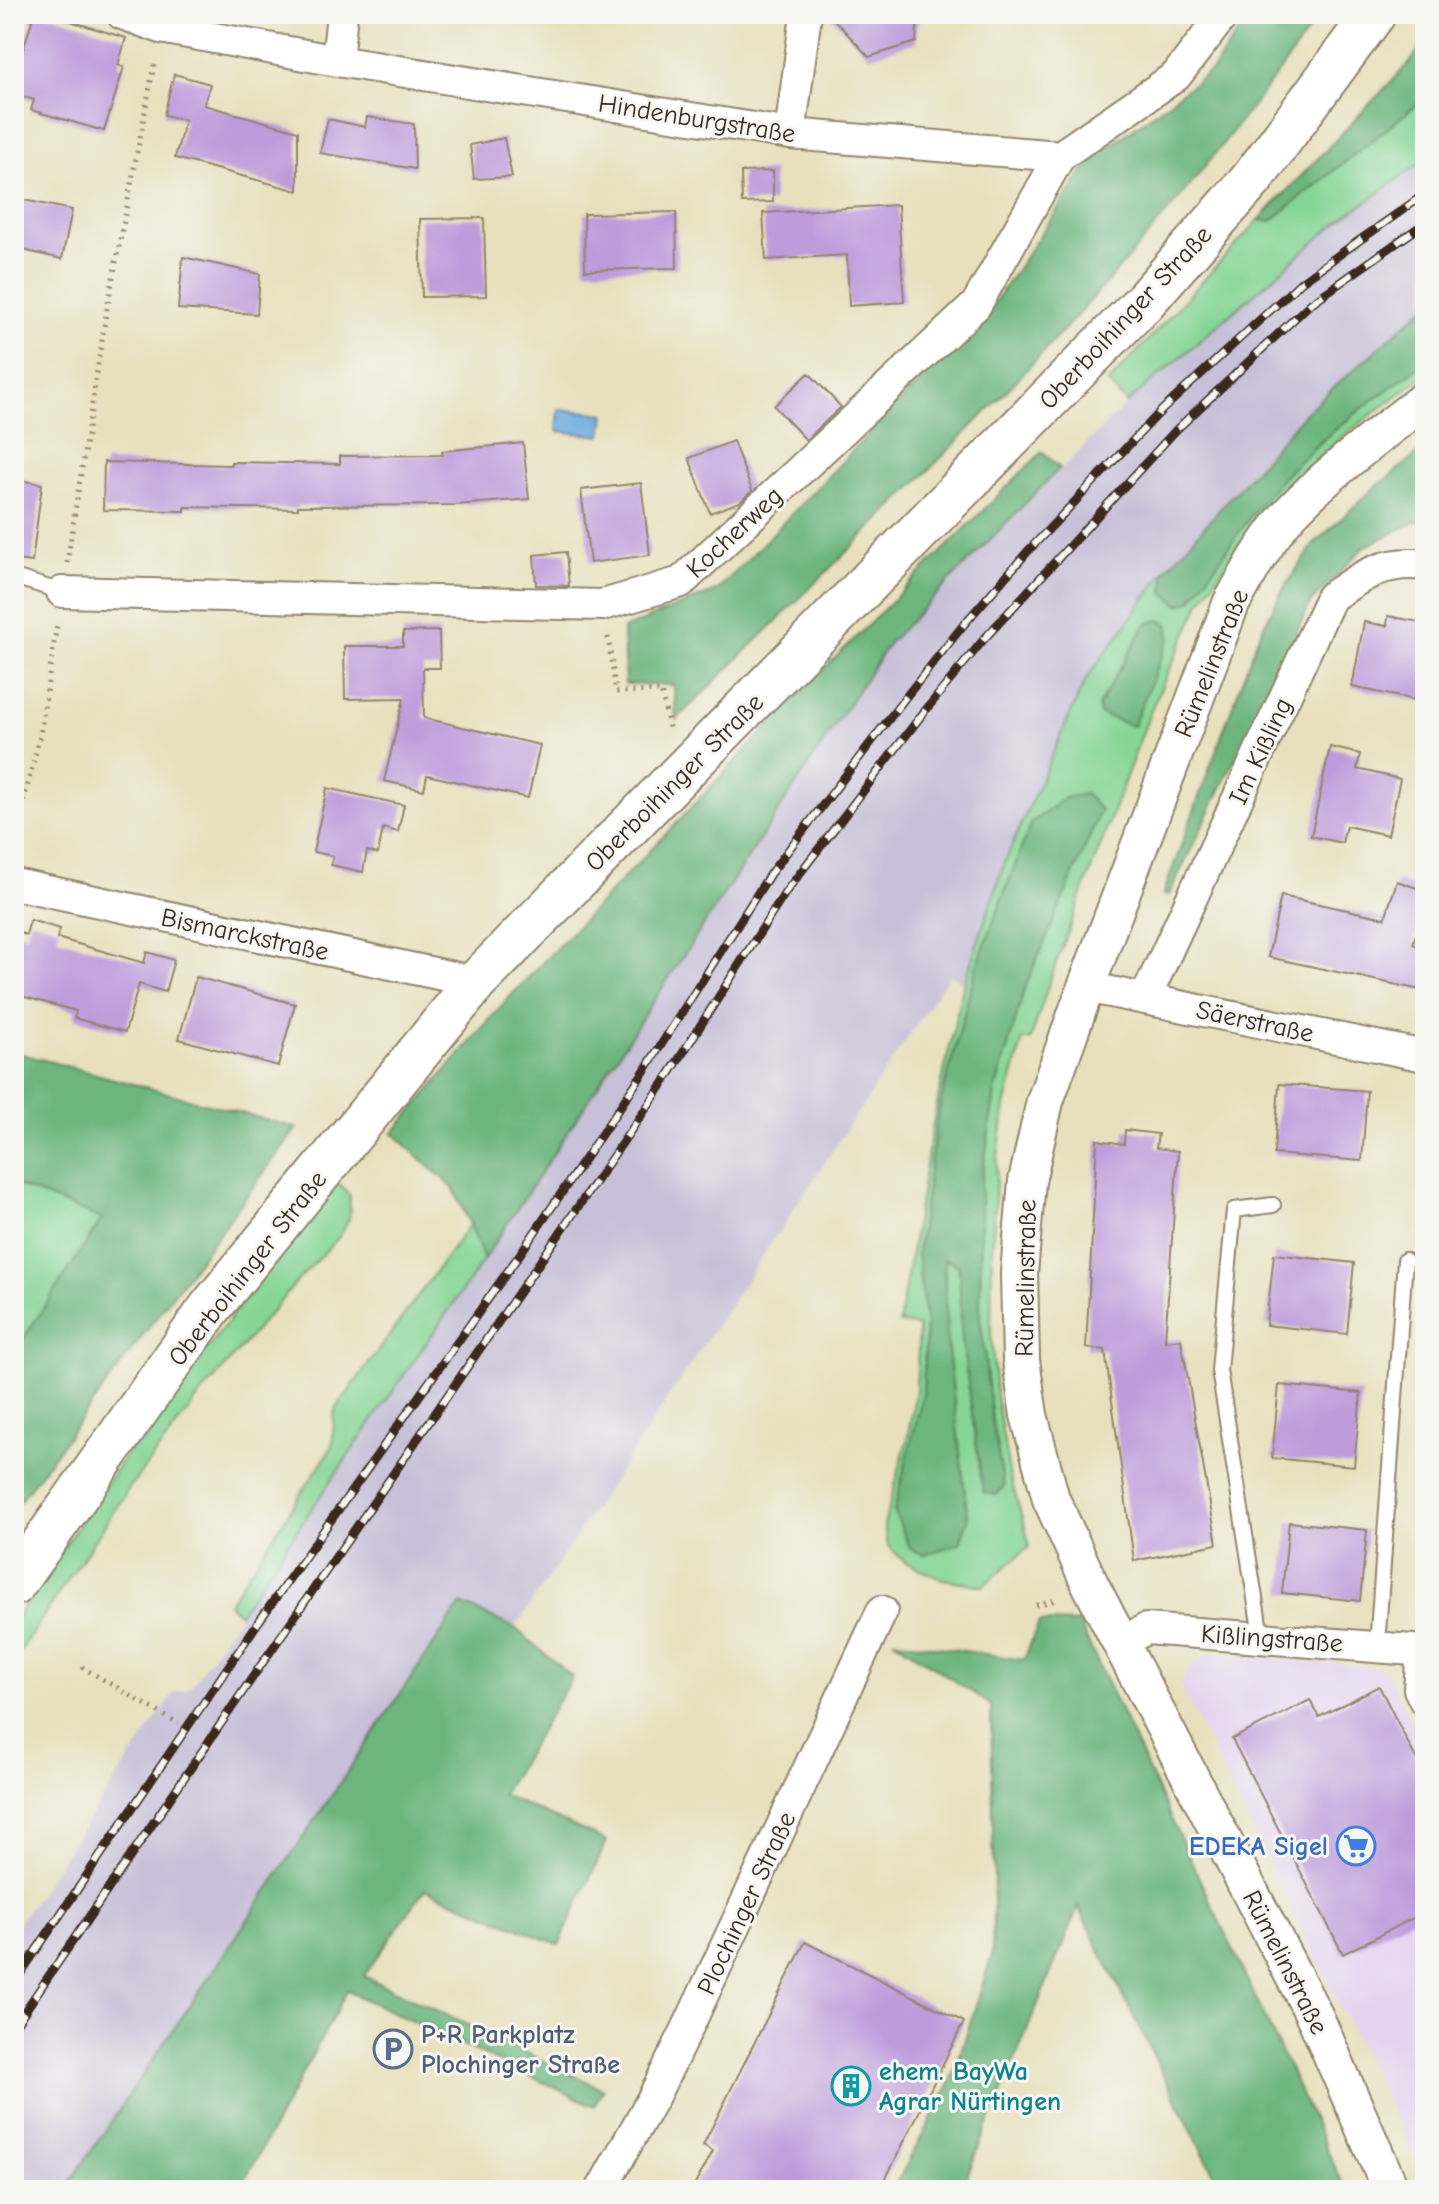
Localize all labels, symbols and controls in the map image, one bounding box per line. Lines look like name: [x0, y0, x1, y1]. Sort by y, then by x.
street label: Hindenburgstraße: [596, 89, 797, 149]
street label: Oberboihinger Straße: [1033, 220, 1218, 415]
street label: Kocherweg: [681, 481, 789, 585]
street label: Rümelinstraße: [1169, 585, 1255, 742]
street label: Oberboihinger Straße: [579, 687, 770, 878]
street label: Im Kißling: [1223, 693, 1299, 810]
street label: Bismarckstraße: [158, 903, 331, 967]
street label: Säerstraße: [1193, 995, 1316, 1049]
street label: Oberboihinger Straße: [162, 1165, 333, 1372]
street label: Rümelinstraße: [1010, 1199, 1042, 1357]
street label: Kißlingstraße: [1200, 1619, 1344, 1659]
street label: Plochinger Straße: [691, 1807, 802, 2000]
supermarket icon: EDEKA Sigel: [1335, 1825, 1377, 1867]
place label: EDEKA Sigel: [1189, 1832, 1328, 1862]
street label: Rümelinstraße: [1236, 1885, 1334, 2039]
place label: P+R Parkplatz Plochinger Straße: [421, 2020, 620, 2080]
parking icon: P+R Parkplatz Plochinger Straße: [372, 2028, 414, 2070]
place label: ehem. BayWa Agrar Nürtingen: [879, 2057, 1061, 2117]
building icon: ehem. BayWa Agrar Nürtingen: [830, 2065, 872, 2107]

